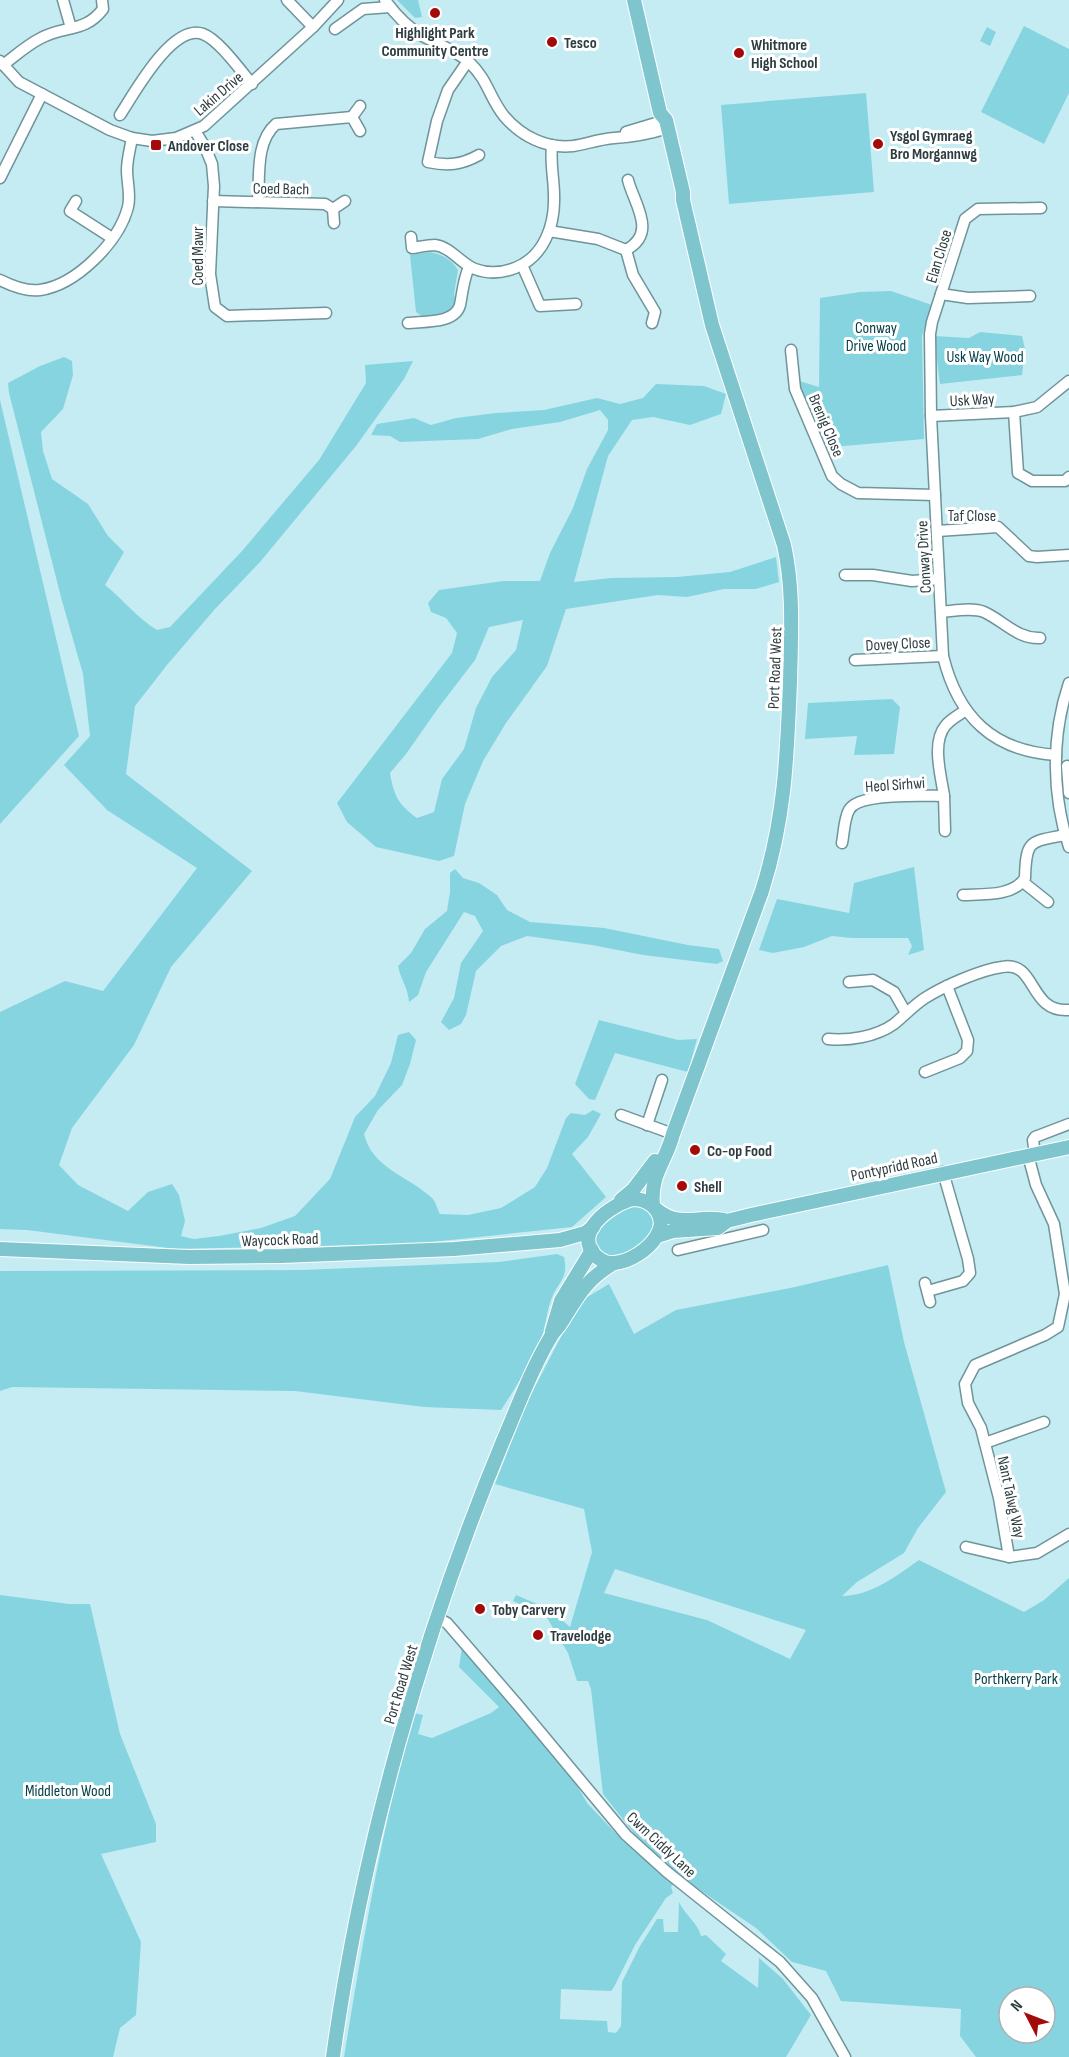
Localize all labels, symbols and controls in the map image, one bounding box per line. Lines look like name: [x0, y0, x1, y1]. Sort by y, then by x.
marker: Highlight Park Community Centre: [428, 6, 442, 20]
place label: Highlight Park Community Centre: [381, 24, 489, 61]
place label: Tesco: [564, 34, 597, 53]
marker: Tesco: [545, 35, 559, 49]
place label: Whitmore High School: [751, 36, 817, 73]
marker: Whitmore High School: [732, 46, 746, 60]
street label: Lakin Drive: [190, 68, 247, 120]
place label: Ysgol Gymraeg Bro Morgannwg: [890, 127, 977, 164]
place label: Andover Close: [167, 137, 249, 156]
marker: Ysgol Gymraeg Bro Morgannwg: [871, 137, 885, 151]
marker: Andover Close: [149, 138, 163, 152]
street label: Coed Bach: [253, 180, 309, 199]
street label: Coed Mawr: [189, 226, 208, 286]
street label: Elan Close: [922, 228, 957, 285]
park label: Conway Drive Wood: [846, 319, 906, 356]
park label: Usk Way Wood: [946, 348, 1024, 367]
street label: Usk Way: [949, 390, 995, 411]
street label: Brenig Close: [804, 391, 847, 460]
street label: Taf Close: [948, 507, 996, 526]
street label: Conway Drive: [913, 520, 936, 594]
street label: Port Road West: [765, 627, 786, 709]
street label: Dovey Close: [865, 633, 931, 656]
street label: Heol Sirhwi: [865, 774, 926, 797]
place label: Co-op Food: [707, 1142, 772, 1161]
marker: Co-op Food: [688, 1143, 702, 1157]
street label: Pontypridd Road: [849, 1149, 939, 1186]
place label: Shell: [694, 1178, 722, 1197]
marker: Shell: [675, 1179, 689, 1193]
street label: Waycock Road: [241, 1230, 319, 1251]
street label: Nant Talwg Way: [993, 1455, 1028, 1540]
place label: Toby Carvery: [492, 1601, 566, 1620]
marker: Toby Carvery: [473, 1602, 487, 1616]
place label: Travelodge: [550, 1627, 611, 1646]
marker: Travelodge: [531, 1628, 545, 1642]
street label: Port Road West: [380, 1642, 423, 1726]
park label: Porthkerry Park: [974, 1670, 1058, 1689]
park label: Middleton Wood: [25, 1782, 111, 1801]
street label: Cwm Ciddy Lane: [622, 1808, 700, 1882]
north arrow: [997, 1985, 1057, 2045]
text: N: [1007, 1996, 1027, 2015]

